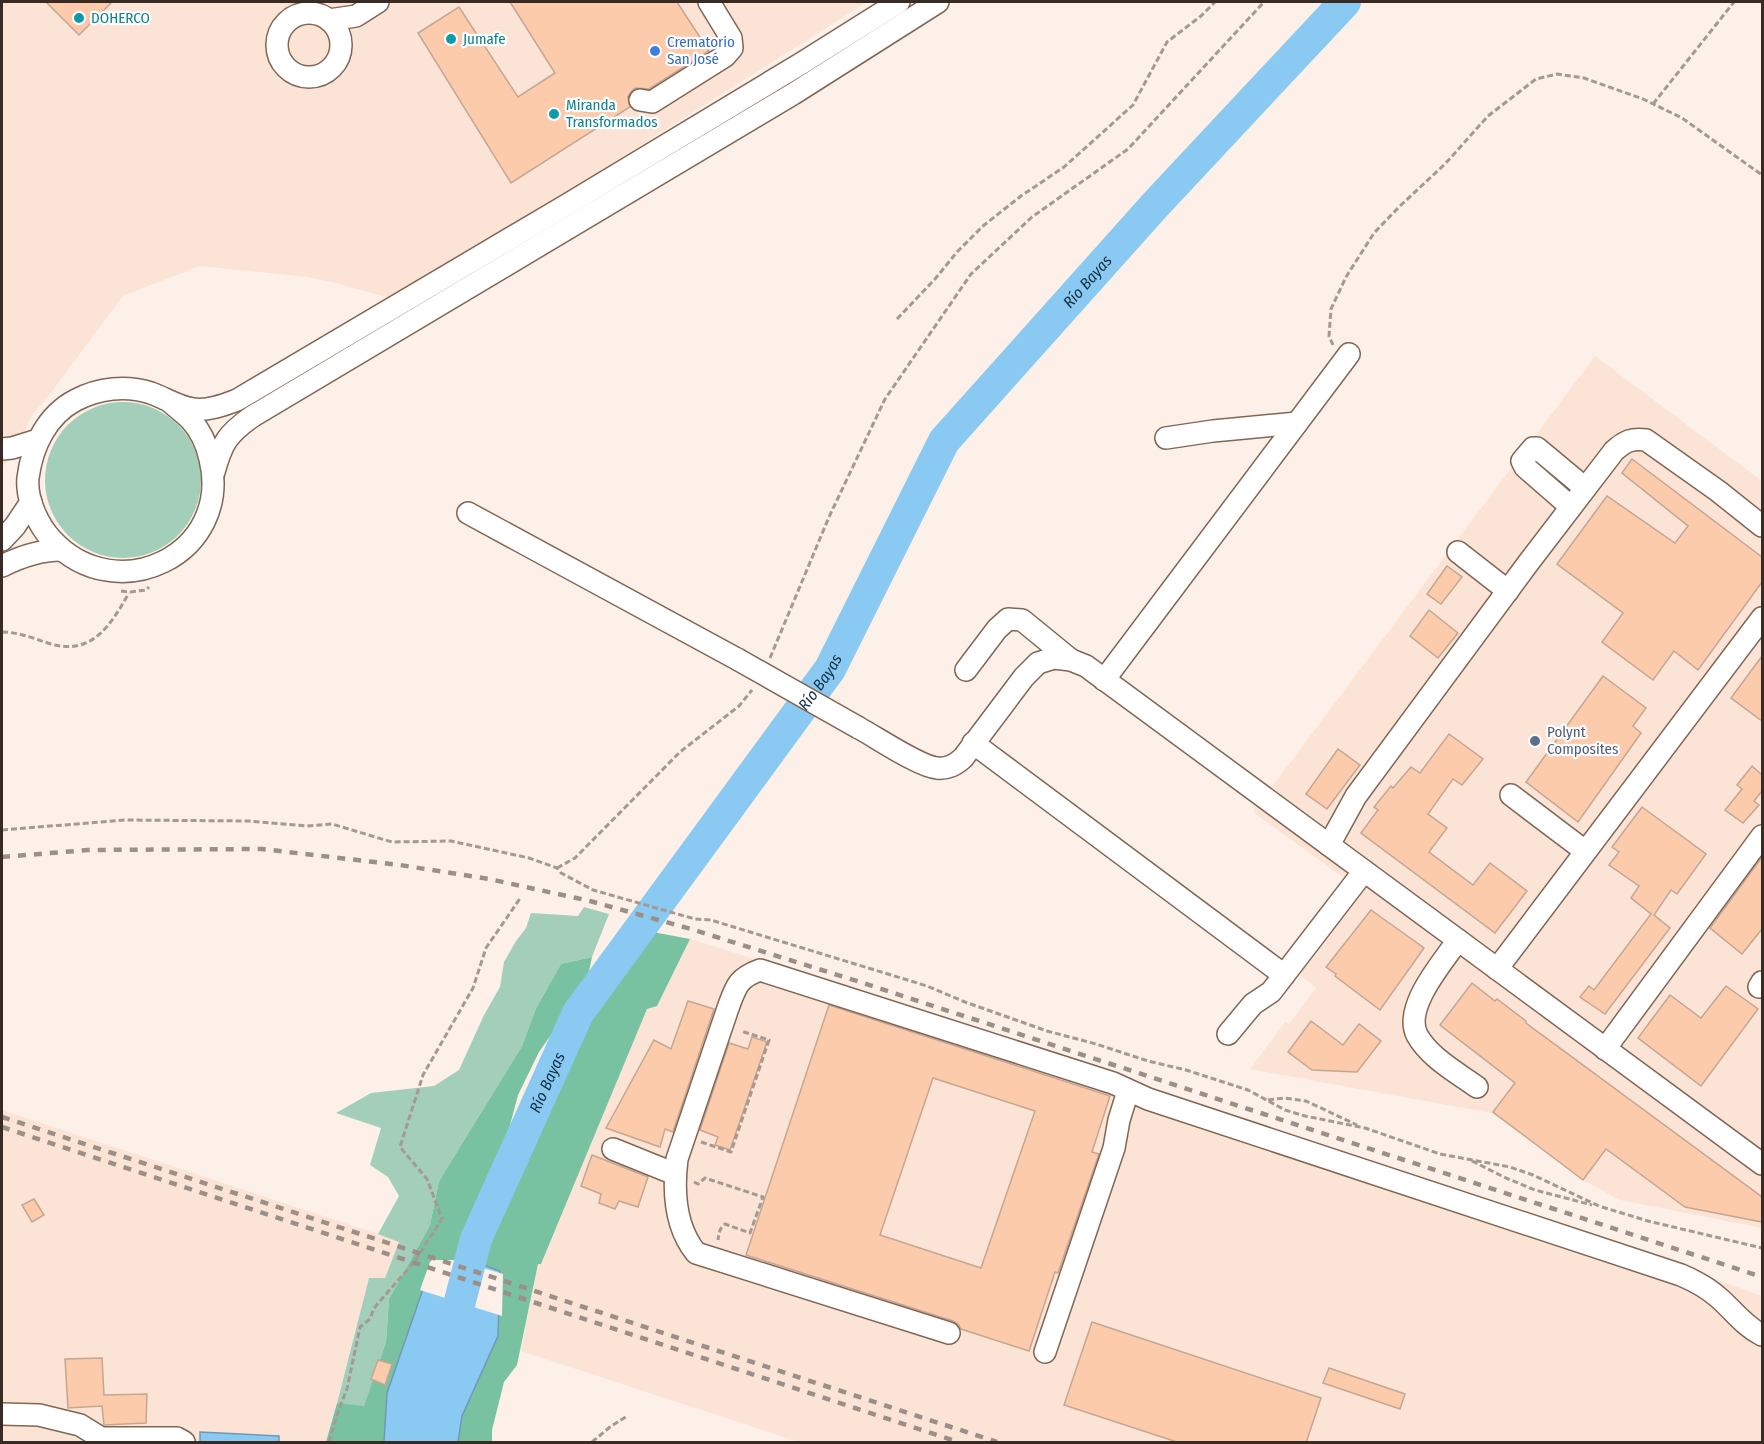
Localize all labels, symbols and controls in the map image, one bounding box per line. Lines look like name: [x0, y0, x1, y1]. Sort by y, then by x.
place label: DOHERCO: [91, 9, 150, 27]
marker: DOHERCO: [72, 11, 86, 25]
place label: Jumafe: [463, 30, 506, 48]
marker: Jumafe: [444, 32, 458, 46]
place label: Crematorio San José: [667, 33, 735, 68]
marker: Crematorio San José: [648, 44, 662, 58]
place label: Miranda Transformados: [566, 96, 658, 131]
marker: Miranda Transformados: [547, 107, 561, 121]
water label: Río Bayas: [1059, 251, 1116, 311]
water label: Río Bayas: [794, 651, 846, 714]
place label: Polynt Composites: [1547, 723, 1618, 758]
marker: Polynt Composites: [1528, 734, 1542, 748]
water label: Río Bayas: [525, 1049, 569, 1115]

